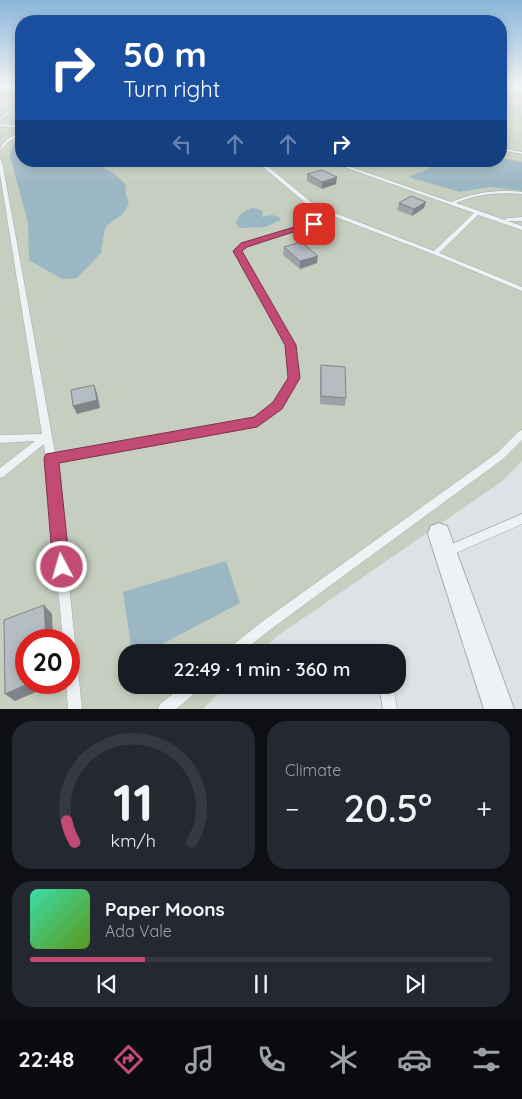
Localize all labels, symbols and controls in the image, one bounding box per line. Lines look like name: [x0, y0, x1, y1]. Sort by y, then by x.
text: 50 m: [123, 32, 207, 76]
icon: right: [40, 35, 105, 100]
text: Turn right: [123, 75, 220, 103]
icon: left: [168, 130, 196, 158]
icon: ahead: [221, 130, 249, 158]
icon: ahead: [274, 130, 302, 158]
icon: right: [327, 130, 355, 158]
pin: [293, 203, 335, 245]
icon: arrive: [300, 210, 328, 238]
position arrow: [35, 540, 87, 592]
speed limit sign: 20: [15, 629, 80, 694]
text: 22:49 · 1 min · 360 m: [174, 657, 350, 681]
text: Climate: [285, 760, 341, 780]
text: 11: [113, 769, 154, 834]
text: 20.5°: [343, 784, 432, 832]
text: −: [285, 791, 300, 826]
text: +: [476, 791, 492, 826]
text: km/h: [111, 829, 156, 851]
text: Paper Moons: [105, 897, 225, 921]
text: Ada Vale: [105, 921, 172, 941]
icon: previous: [93, 970, 121, 998]
icon: pause: [247, 970, 275, 998]
icon: next: [401, 970, 429, 998]
icon: directions: [111, 1042, 146, 1077]
icon: music: [182, 1042, 217, 1077]
icon: phone: [254, 1042, 289, 1077]
icon: climate: [326, 1042, 361, 1077]
icon: car: [397, 1042, 432, 1077]
icon: filters: [469, 1042, 504, 1077]
text: 22:48: [18, 1045, 74, 1073]

